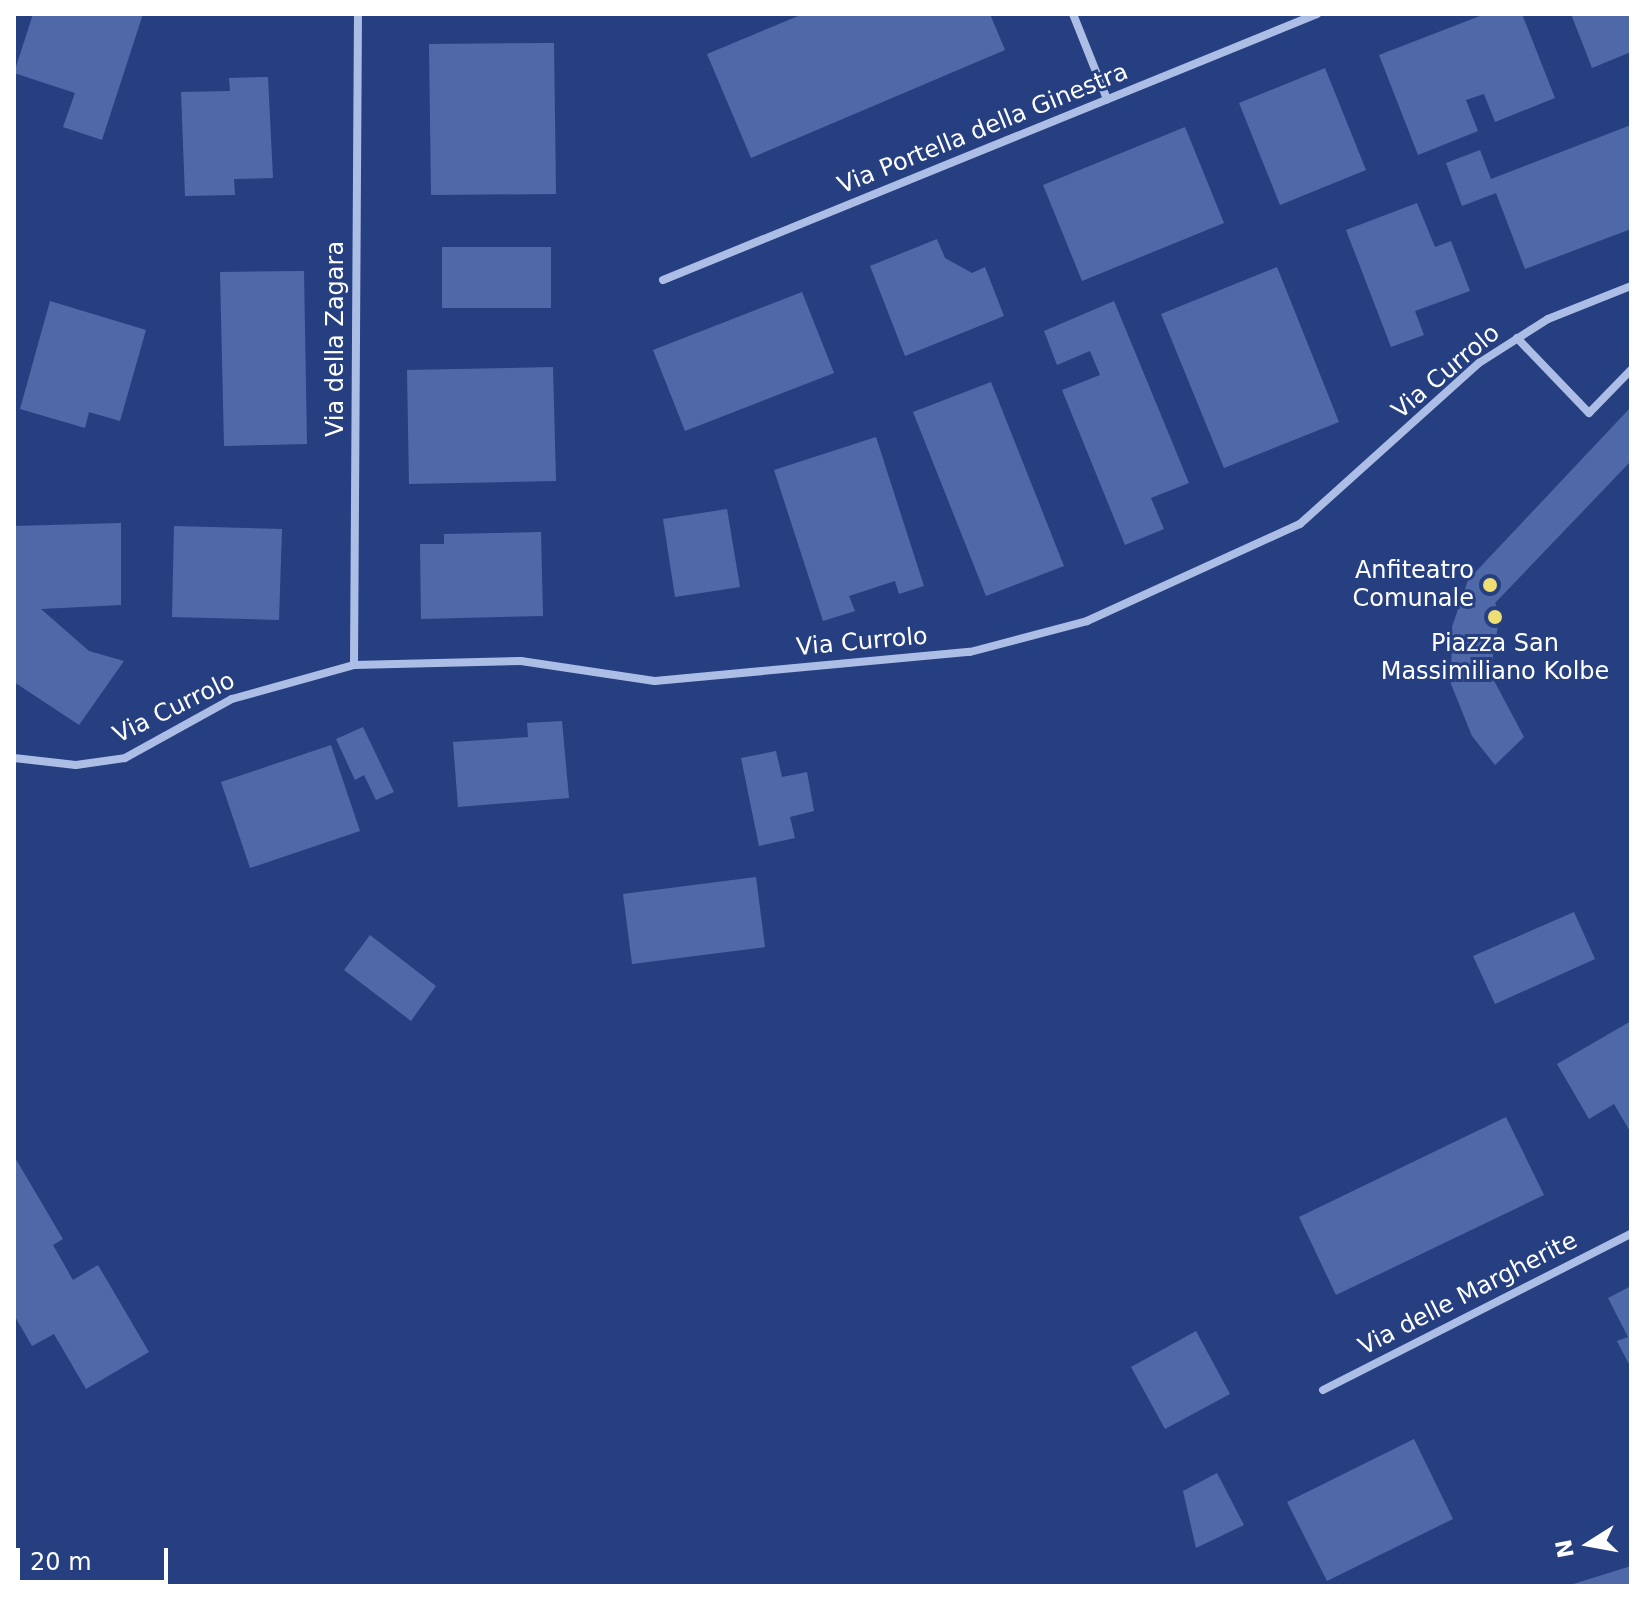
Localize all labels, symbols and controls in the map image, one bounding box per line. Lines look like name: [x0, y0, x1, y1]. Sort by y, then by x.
street label: Via Portella della Ginestra: [834, 58, 1132, 200]
street label: Via della Zagara: [322, 241, 350, 437]
street label: Via Currolo: [1386, 319, 1506, 425]
place label: Anfiteatro Comunale: [1353, 557, 1474, 613]
marker: Anfiteatro Comunale: [1481, 576, 1499, 594]
marker: Piazza San Massimiliano Kolbe: [1486, 608, 1504, 626]
street label: Via Currolo: [795, 622, 929, 662]
place label: Piazza San Massimiliano Kolbe: [1381, 630, 1609, 686]
street label: Via Currolo: [109, 666, 239, 750]
street label: Via delle Margherite: [1354, 1226, 1582, 1362]
north arrow: [1549, 1504, 1629, 1584]
scale bar: [20, 1532, 172, 1582]
text: N: [1551, 1537, 1579, 1560]
text: 20 m: [30, 1548, 92, 1576]

